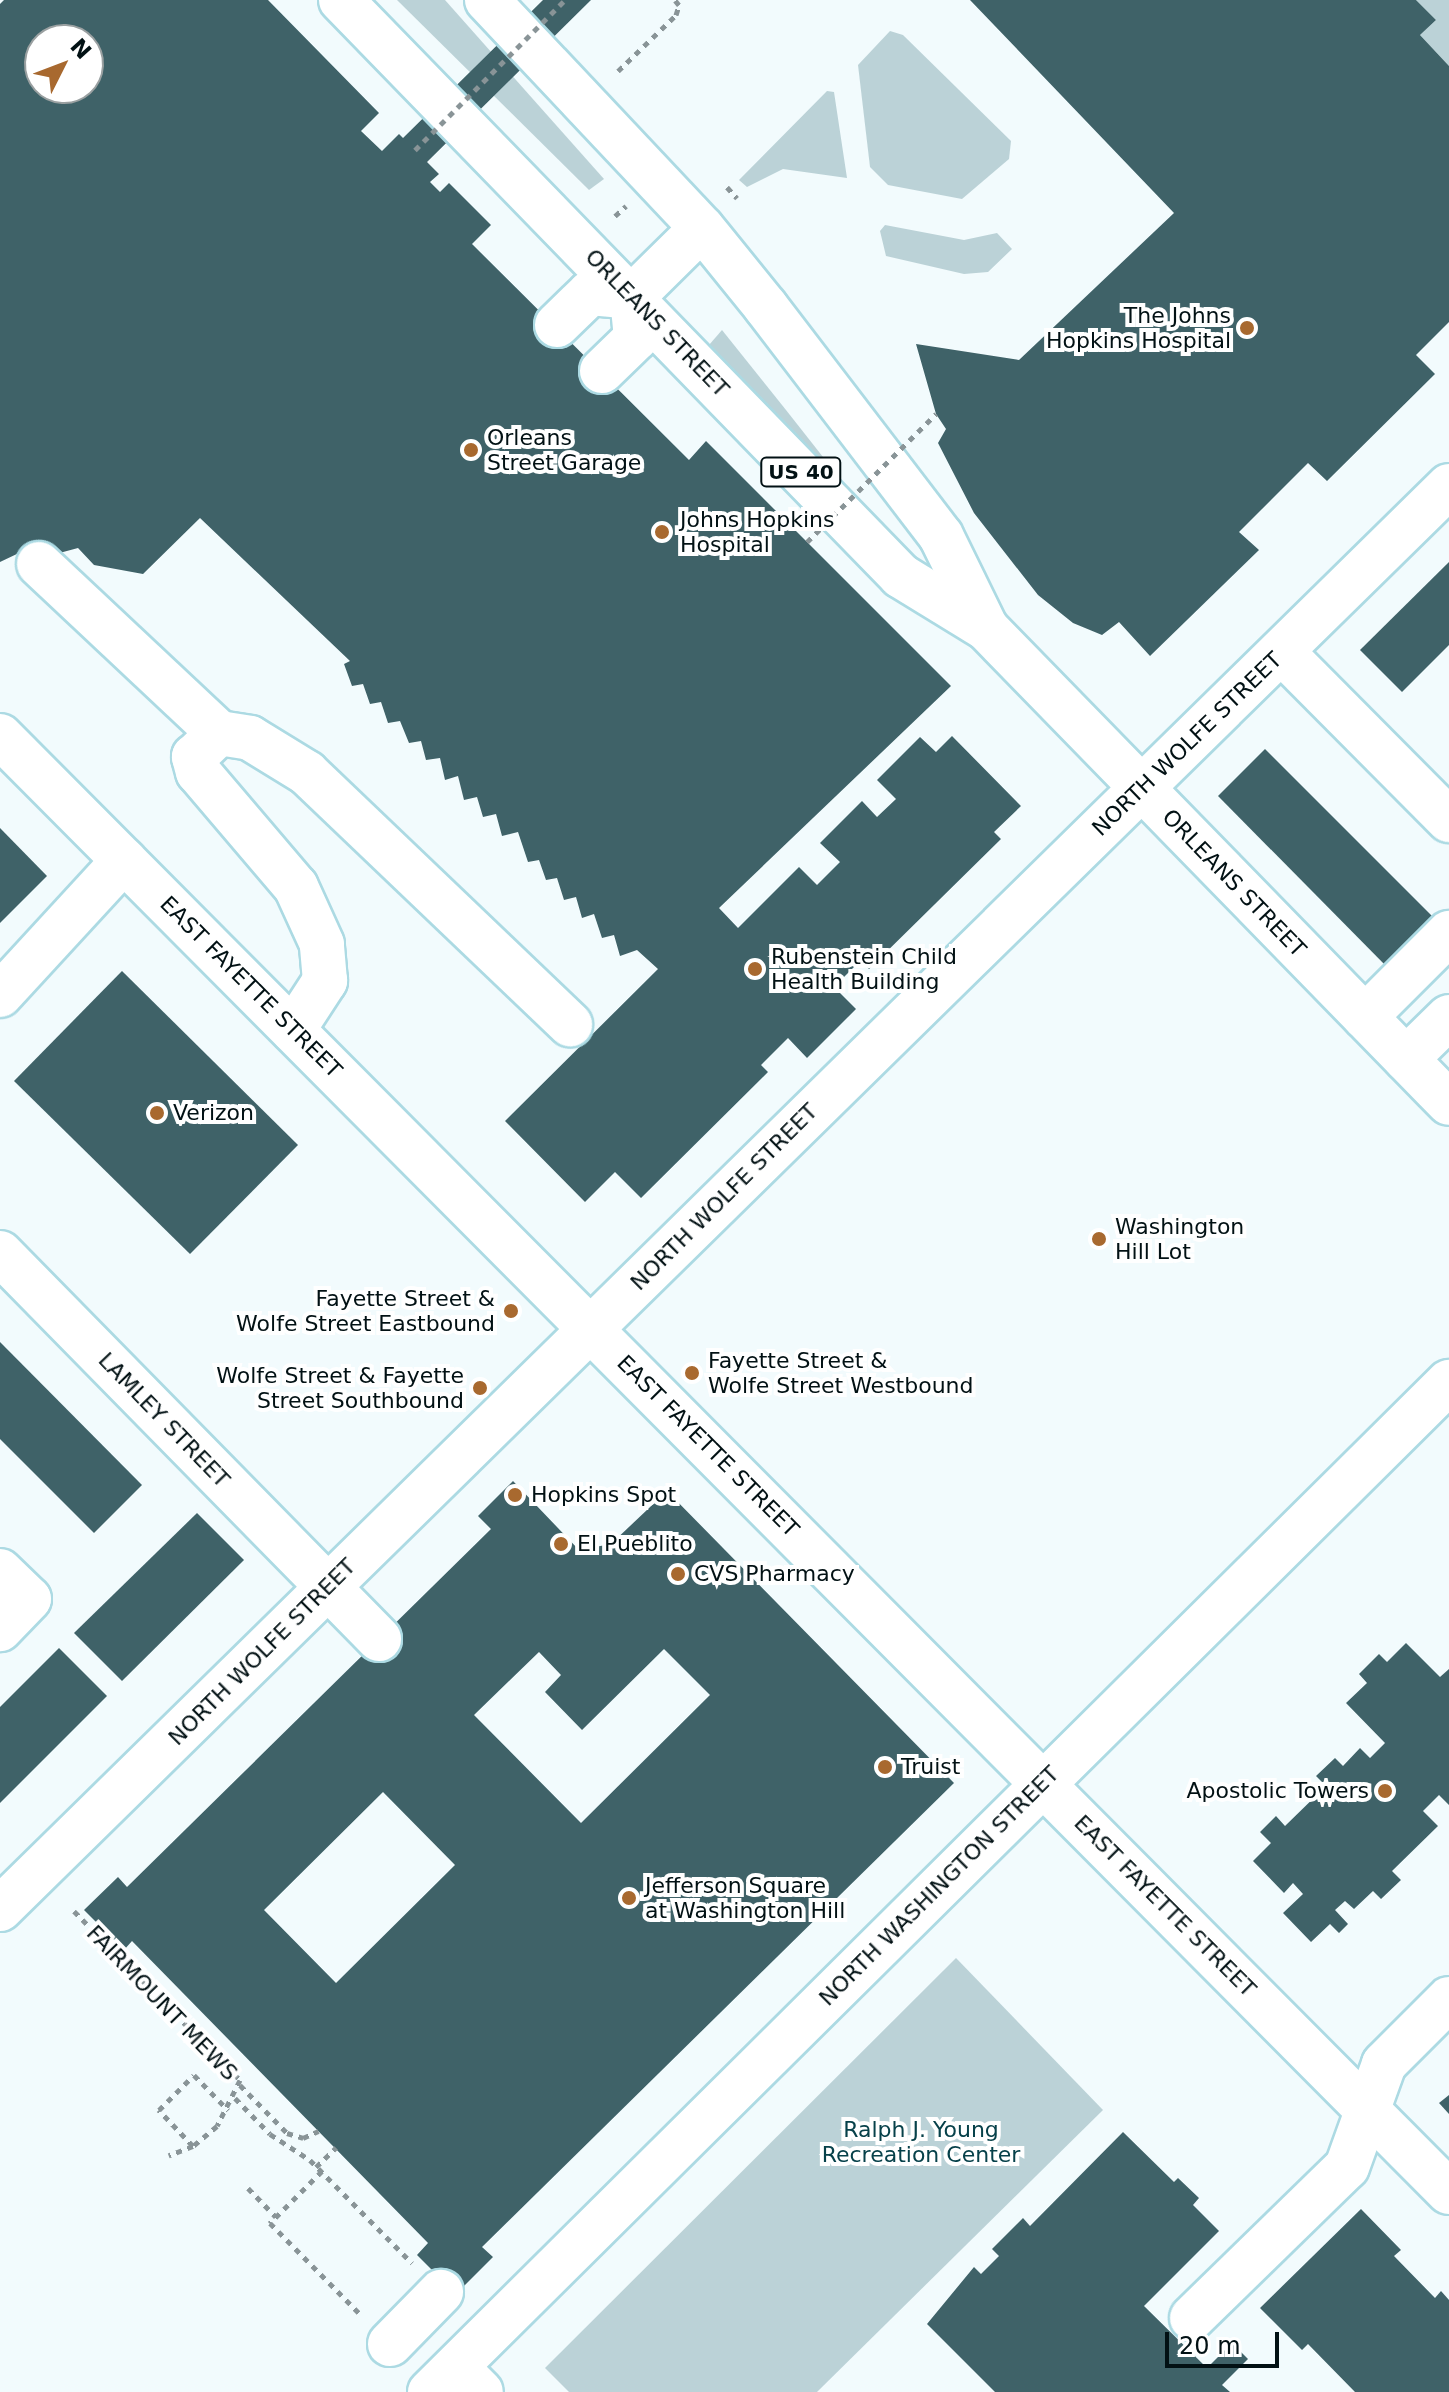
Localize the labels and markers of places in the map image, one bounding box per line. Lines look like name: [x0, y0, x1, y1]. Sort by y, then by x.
place label: The Johns Hopkins Hospital: [1046, 302, 1231, 354]
marker: The Johns Hopkins Hospital: [1238, 319, 1256, 337]
place label: Orleans Street Garage: [487, 424, 641, 476]
marker: Orleans Street Garage: [462, 441, 480, 459]
place label: Johns Hopkins Hospital: [680, 506, 835, 558]
marker: Johns Hopkins Hospital: [651, 521, 673, 543]
place label: Rubenstein Child Health Building: [771, 943, 957, 994]
marker: Rubenstein Child Health Building: [746, 960, 764, 978]
place label: Verizon: [173, 1100, 254, 1126]
marker: Verizon: [148, 1104, 166, 1122]
place label: Washington Hill Lot: [1115, 1213, 1244, 1264]
marker: Washington Hill Lot: [1090, 1230, 1108, 1248]
place label: Fayette Street & Wolfe Street Eastbound: [236, 1285, 495, 1336]
marker: Fayette Street & Wolfe Street Eastbound: [502, 1302, 520, 1320]
place label: Fayette Street & Wolfe Street Westbound: [708, 1347, 974, 1398]
place label: Wolfe Street & Fayette Street Southbound: [216, 1362, 464, 1414]
marker: Fayette Street & Wolfe Street Westbound: [683, 1364, 701, 1382]
marker: Wolfe Street & Fayette Street Southbound: [471, 1379, 489, 1397]
place label: Hopkins Spot: [531, 1482, 676, 1508]
marker: Hopkins Spot: [506, 1486, 524, 1504]
place label: El Pueblito: [577, 1531, 693, 1557]
marker: El Pueblito: [552, 1535, 570, 1553]
place label: CVS Pharmacy: [694, 1561, 855, 1587]
marker: CVS Pharmacy: [669, 1565, 687, 1583]
place label: Truist: [901, 1754, 960, 1780]
marker: Truist: [876, 1758, 894, 1776]
place label: Apostolic Towers: [1186, 1778, 1369, 1804]
marker: Apostolic Towers: [1376, 1782, 1394, 1800]
place label: Jefferson Square at Washington Hill: [645, 1872, 845, 1924]
marker: Jefferson Square at Washington Hill: [620, 1889, 638, 1907]

